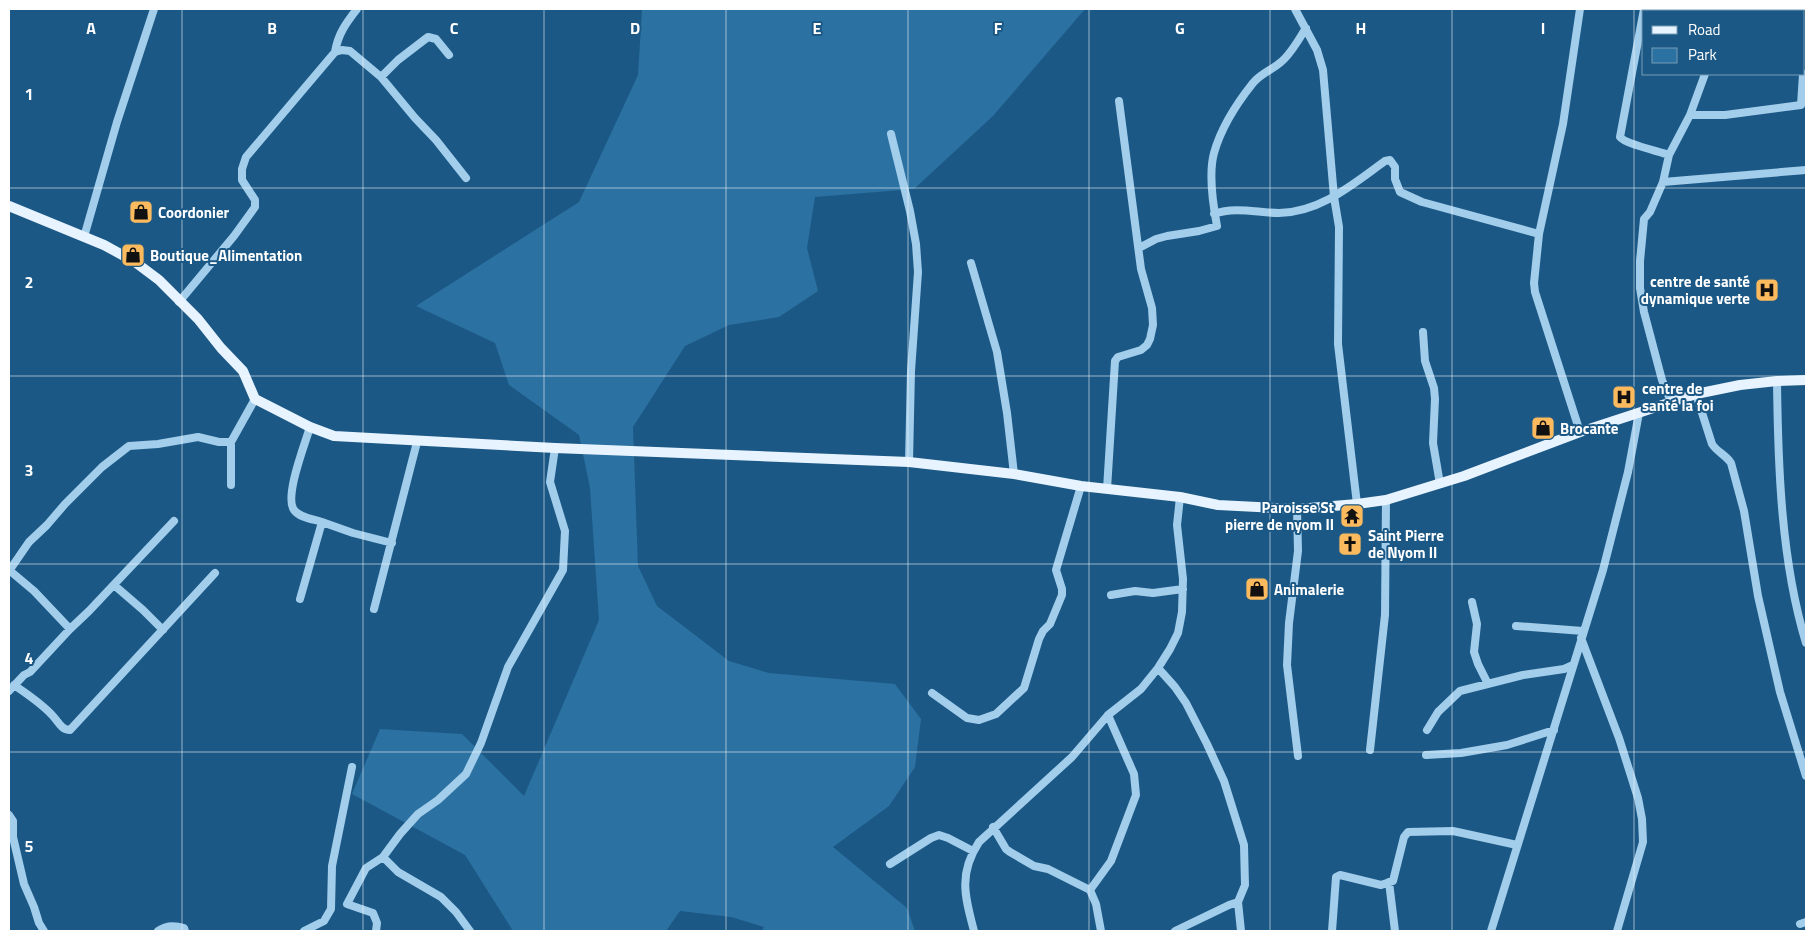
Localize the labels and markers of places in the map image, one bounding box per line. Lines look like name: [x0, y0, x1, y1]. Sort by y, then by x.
shop icon: Coordonier: [128, 199, 154, 225]
place label: Coordonier: [158, 201, 230, 224]
shop icon: Boutique_Alimentation: [120, 242, 146, 268]
place label: Boutique_Alimentation: [150, 244, 302, 267]
place label: centre de santé dynamique verte: [1641, 270, 1750, 310]
hospital icon: centre de santé dynamique verte: [1754, 277, 1780, 303]
place label: centre de santé la foi: [1642, 377, 1714, 417]
hospital icon: centre de santé la foi: [1611, 384, 1637, 410]
shop icon: Brocante: [1530, 415, 1556, 441]
place label: Brocante: [1560, 417, 1619, 440]
place label: Paroisse St pierre de nyom II: [1225, 496, 1335, 536]
temple icon: Paroisse St pierre de nyom II: [1339, 503, 1365, 529]
place label: Saint Pierre de Nyom II: [1368, 524, 1444, 564]
church icon: Saint Pierre de Nyom II: [1337, 531, 1363, 557]
shop icon: Animalerie: [1244, 576, 1270, 602]
place label: Animalerie: [1274, 578, 1345, 601]

